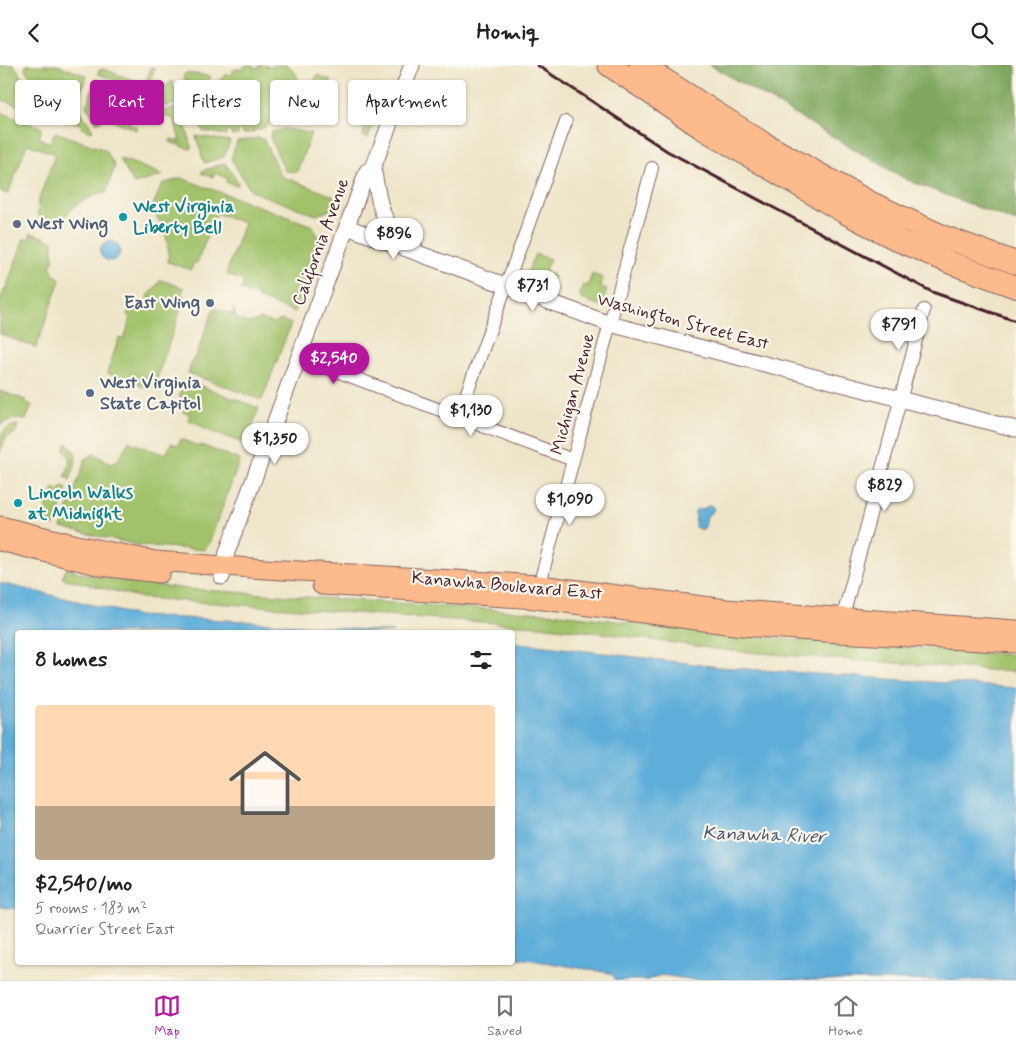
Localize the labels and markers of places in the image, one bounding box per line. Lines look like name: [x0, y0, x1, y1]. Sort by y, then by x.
place label: West Virginia Liberty Bell: [132, 195, 234, 240]
marker: West Virginia Liberty Bell: [117, 211, 129, 223]
place label: West Wing: [26, 212, 108, 238]
pin: $896: [364, 217, 424, 260]
marker: West Wing: [11, 218, 23, 230]
pin: $731: [503, 269, 563, 312]
place label: East Wing: [124, 291, 200, 317]
marker: East Wing: [204, 297, 216, 309]
pin: $791: [869, 309, 929, 351]
pin: $2,540: [293, 343, 375, 385]
place label: West Virginia State Capitol: [99, 371, 201, 416]
marker: West Virginia State Capitol: [84, 387, 96, 399]
pin: $1,130: [430, 395, 512, 437]
pin: $1,350: [234, 423, 316, 465]
pin: $829: [855, 469, 915, 512]
place label: Lincoln Walks at Midnight: [28, 481, 133, 528]
pin: $1,090: [529, 483, 611, 526]
marker: Lincoln Walks at Midnight: [12, 497, 24, 509]

